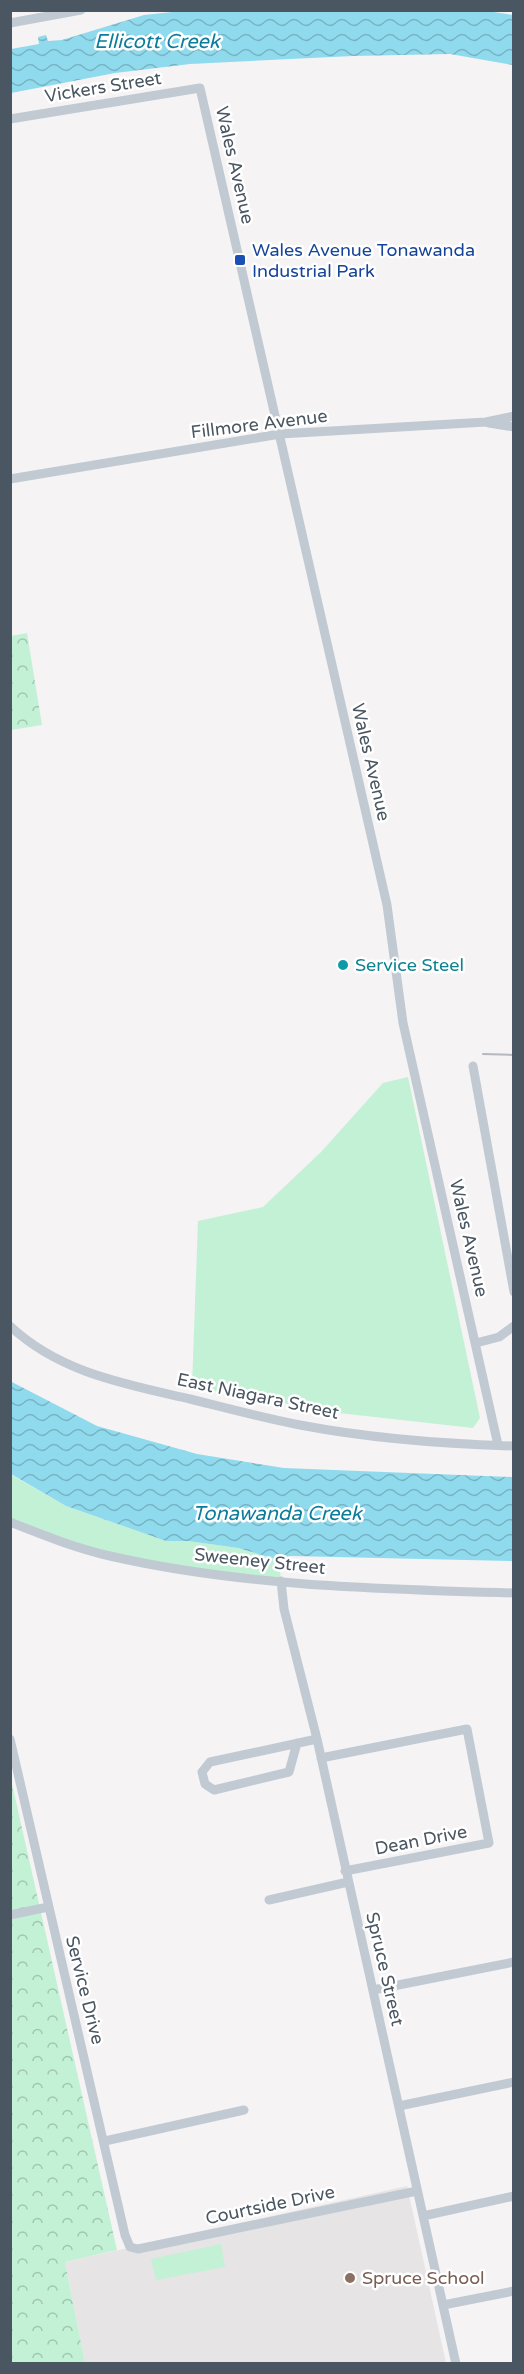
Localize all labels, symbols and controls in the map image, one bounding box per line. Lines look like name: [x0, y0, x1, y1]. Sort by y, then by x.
water label: Ellicott Creek: [94, 30, 222, 54]
street label: Vickers Street: [43, 67, 163, 107]
street label: Wales Avenue: [211, 104, 259, 226]
place label: Wales Avenue Tonawanda Industrial Park: [252, 239, 475, 282]
marker: Wales Avenue Tonawanda Industrial Park: [233, 253, 247, 267]
street label: Fillmore Avenue: [189, 405, 329, 443]
street label: Wales Avenue: [347, 701, 395, 823]
place label: Service Steel: [355, 954, 464, 976]
marker: Service Steel: [336, 958, 350, 972]
street label: Wales Avenue: [445, 1177, 493, 1299]
street label: East Niagara Street: [175, 1368, 341, 1424]
water label: Tonawanda Creek: [192, 1502, 364, 1526]
street label: Sweeney Street: [193, 1543, 327, 1579]
street label: Dean Drive: [373, 1820, 469, 1860]
street label: Spruce Street: [361, 1910, 409, 2028]
street label: Service Drive: [61, 1934, 109, 2046]
street label: Courtside Drive: [203, 2181, 337, 2229]
place label: Spruce School: [362, 2267, 485, 2289]
marker: Spruce School: [343, 2271, 357, 2285]

